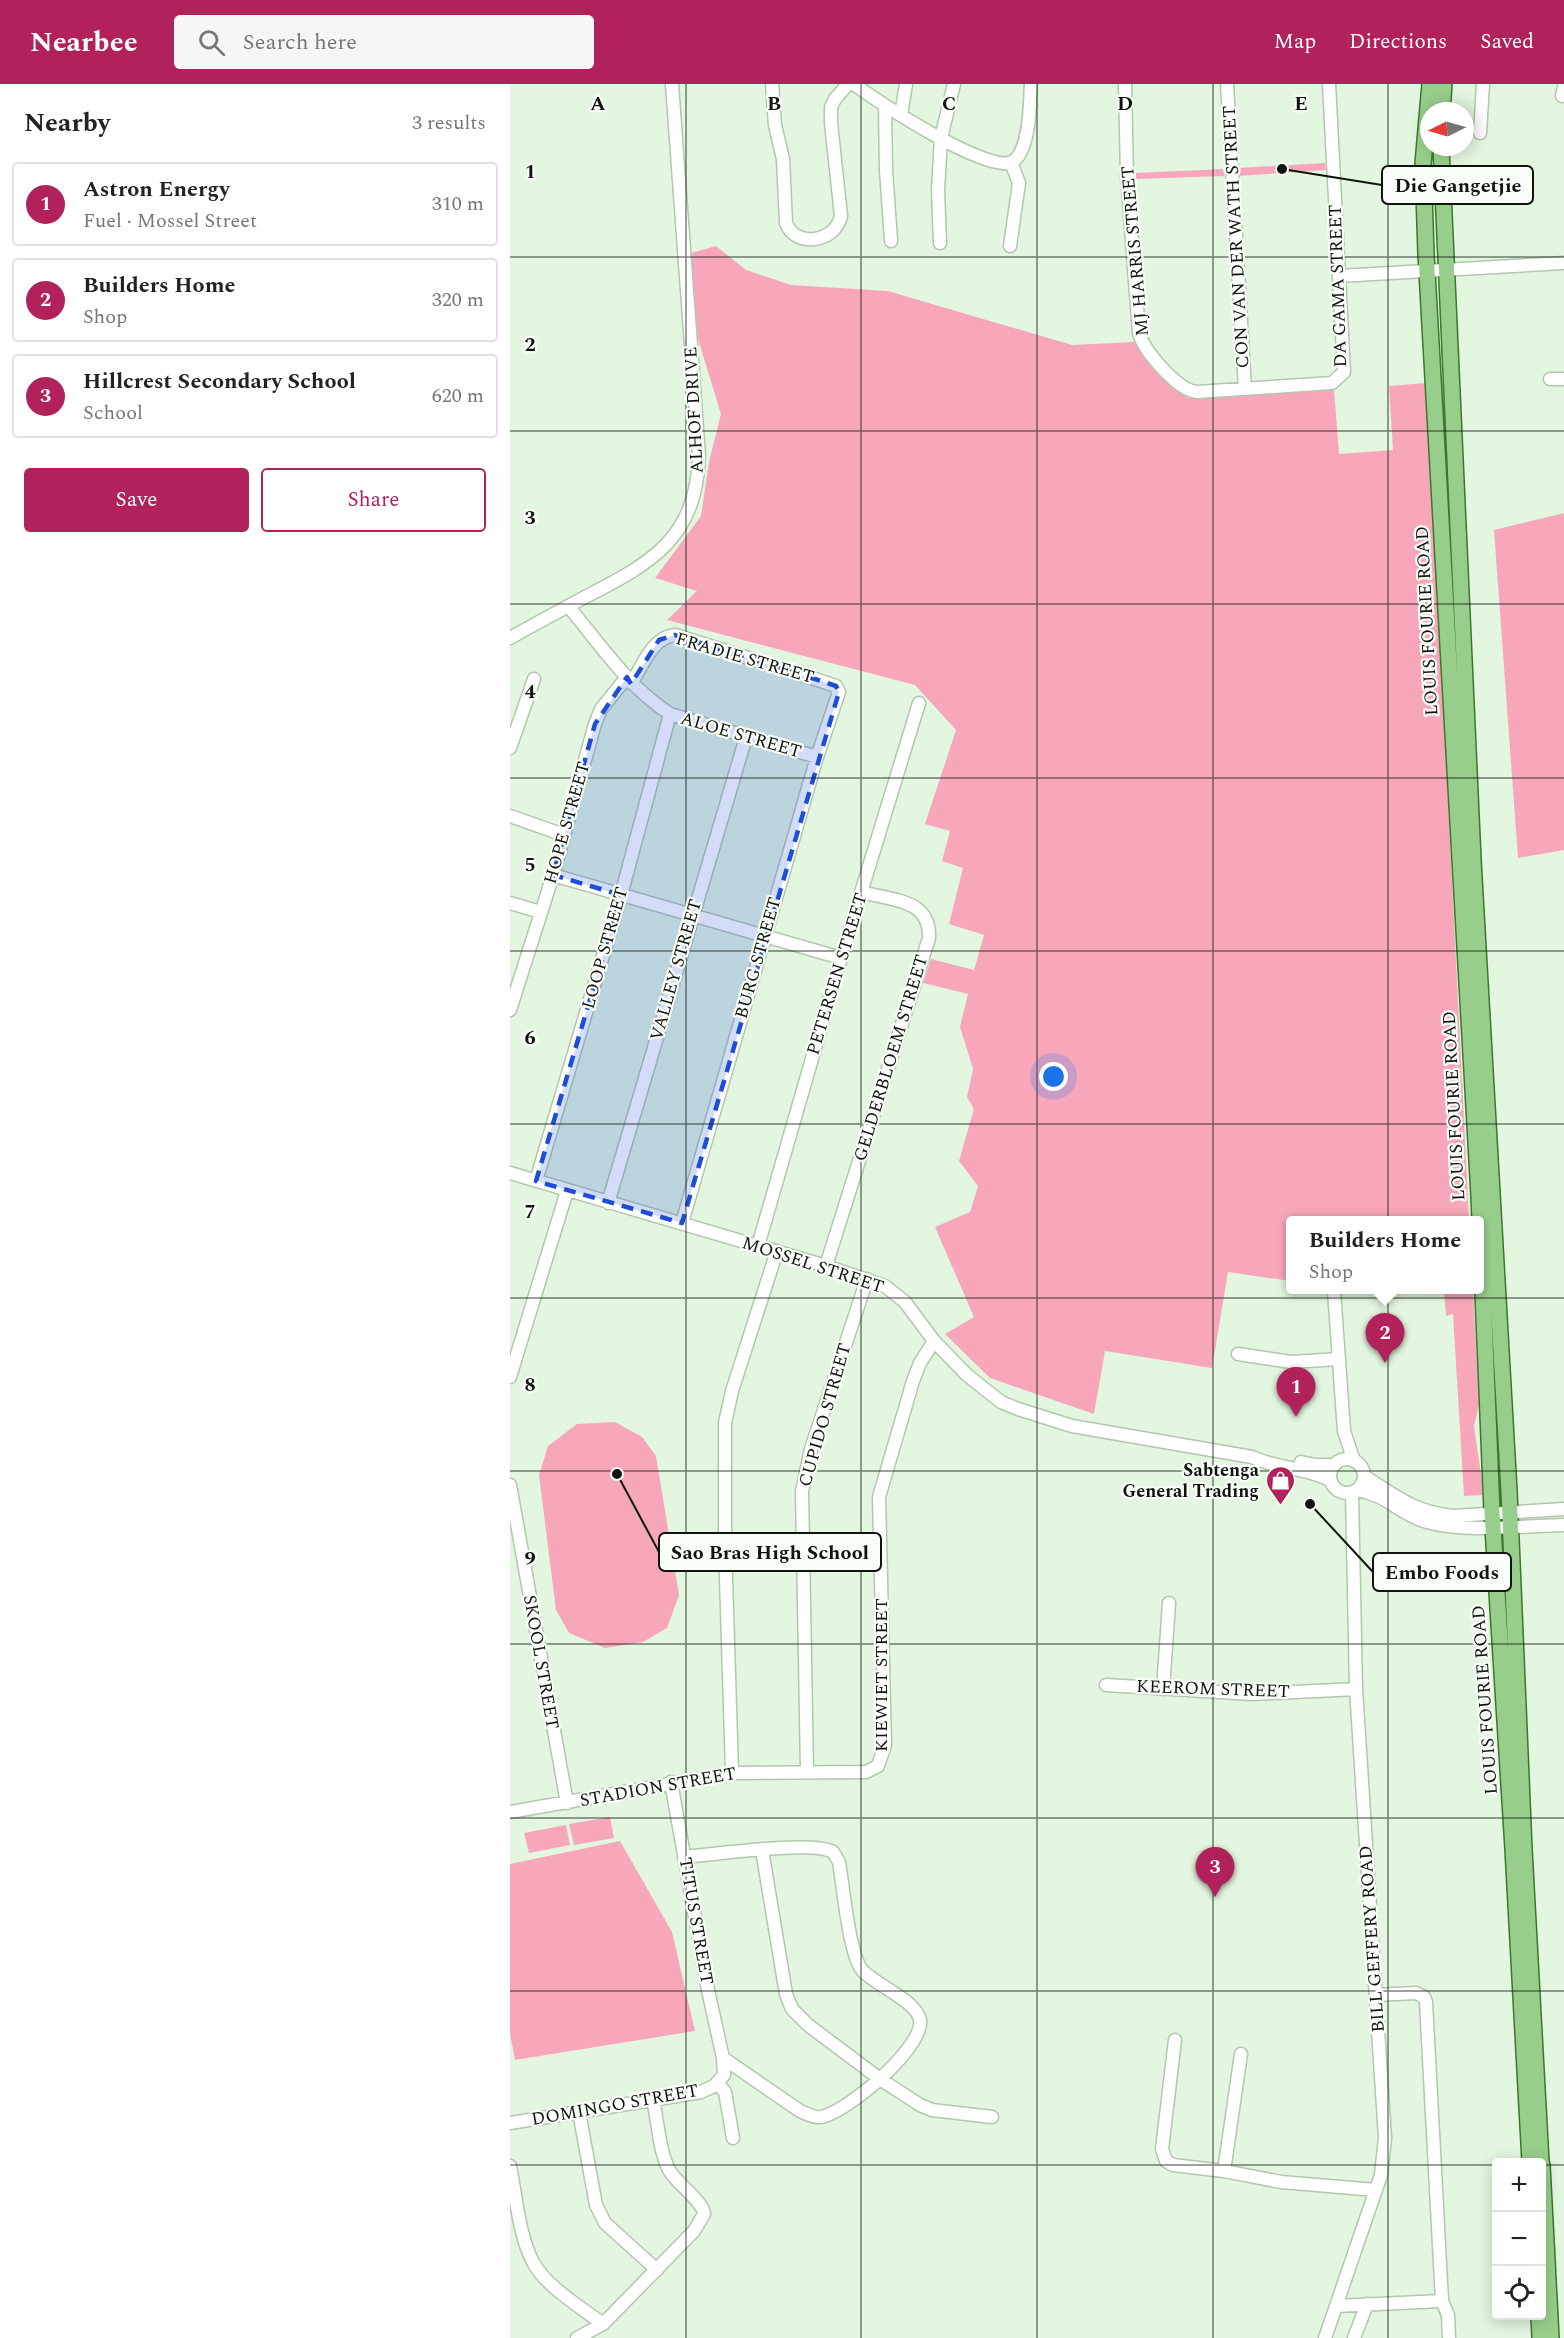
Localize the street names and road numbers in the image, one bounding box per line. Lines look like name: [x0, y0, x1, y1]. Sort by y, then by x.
street label: CON VAN DER WATH STREET: [1216, 105, 1256, 369]
street label: MJ HARRIS STREET: [1114, 165, 1156, 337]
street label: DA GAMA STREET: [1322, 204, 1354, 368]
street label: ALHOF DRIVE: [677, 346, 711, 474]
street label: LOUIS FOURIE ROAD: [1409, 526, 1445, 716]
street label: FRADIE STREET: [673, 625, 817, 691]
street label: ALOE STREET: [677, 705, 805, 765]
street label: HOPE STREET: [537, 759, 597, 887]
street label: LOOP STREET: [575, 884, 635, 1012]
street label: PETERSEN STREET: [799, 890, 875, 1058]
street label: BURG STREET: [728, 894, 788, 1022]
street label: VALLEY STREET: [643, 896, 709, 1044]
street label: GELDERBLOEM STREET: [847, 951, 935, 1165]
street label: LOUIS FOURIE ROAD: [1436, 1011, 1472, 1201]
street label: MOSSEL STREET: [739, 1229, 887, 1301]
street label: CUPIDO STREET: [792, 1340, 858, 1490]
street label: SKOOL STREET: [516, 1593, 566, 1731]
street label: KIEWIET STREET: [868, 1598, 895, 1752]
street label: LOUIS FOURIE ROAD: [1465, 1604, 1505, 1796]
street label: KEEROM STREET: [1136, 1673, 1290, 1705]
street label: STADION STREET: [578, 1760, 738, 1814]
street label: BILL GEFFERY ROAD: [1352, 1845, 1392, 2033]
street label: TITUS STREET: [671, 1855, 721, 1987]
street label: DOMINGO STREET: [529, 2077, 701, 2133]

